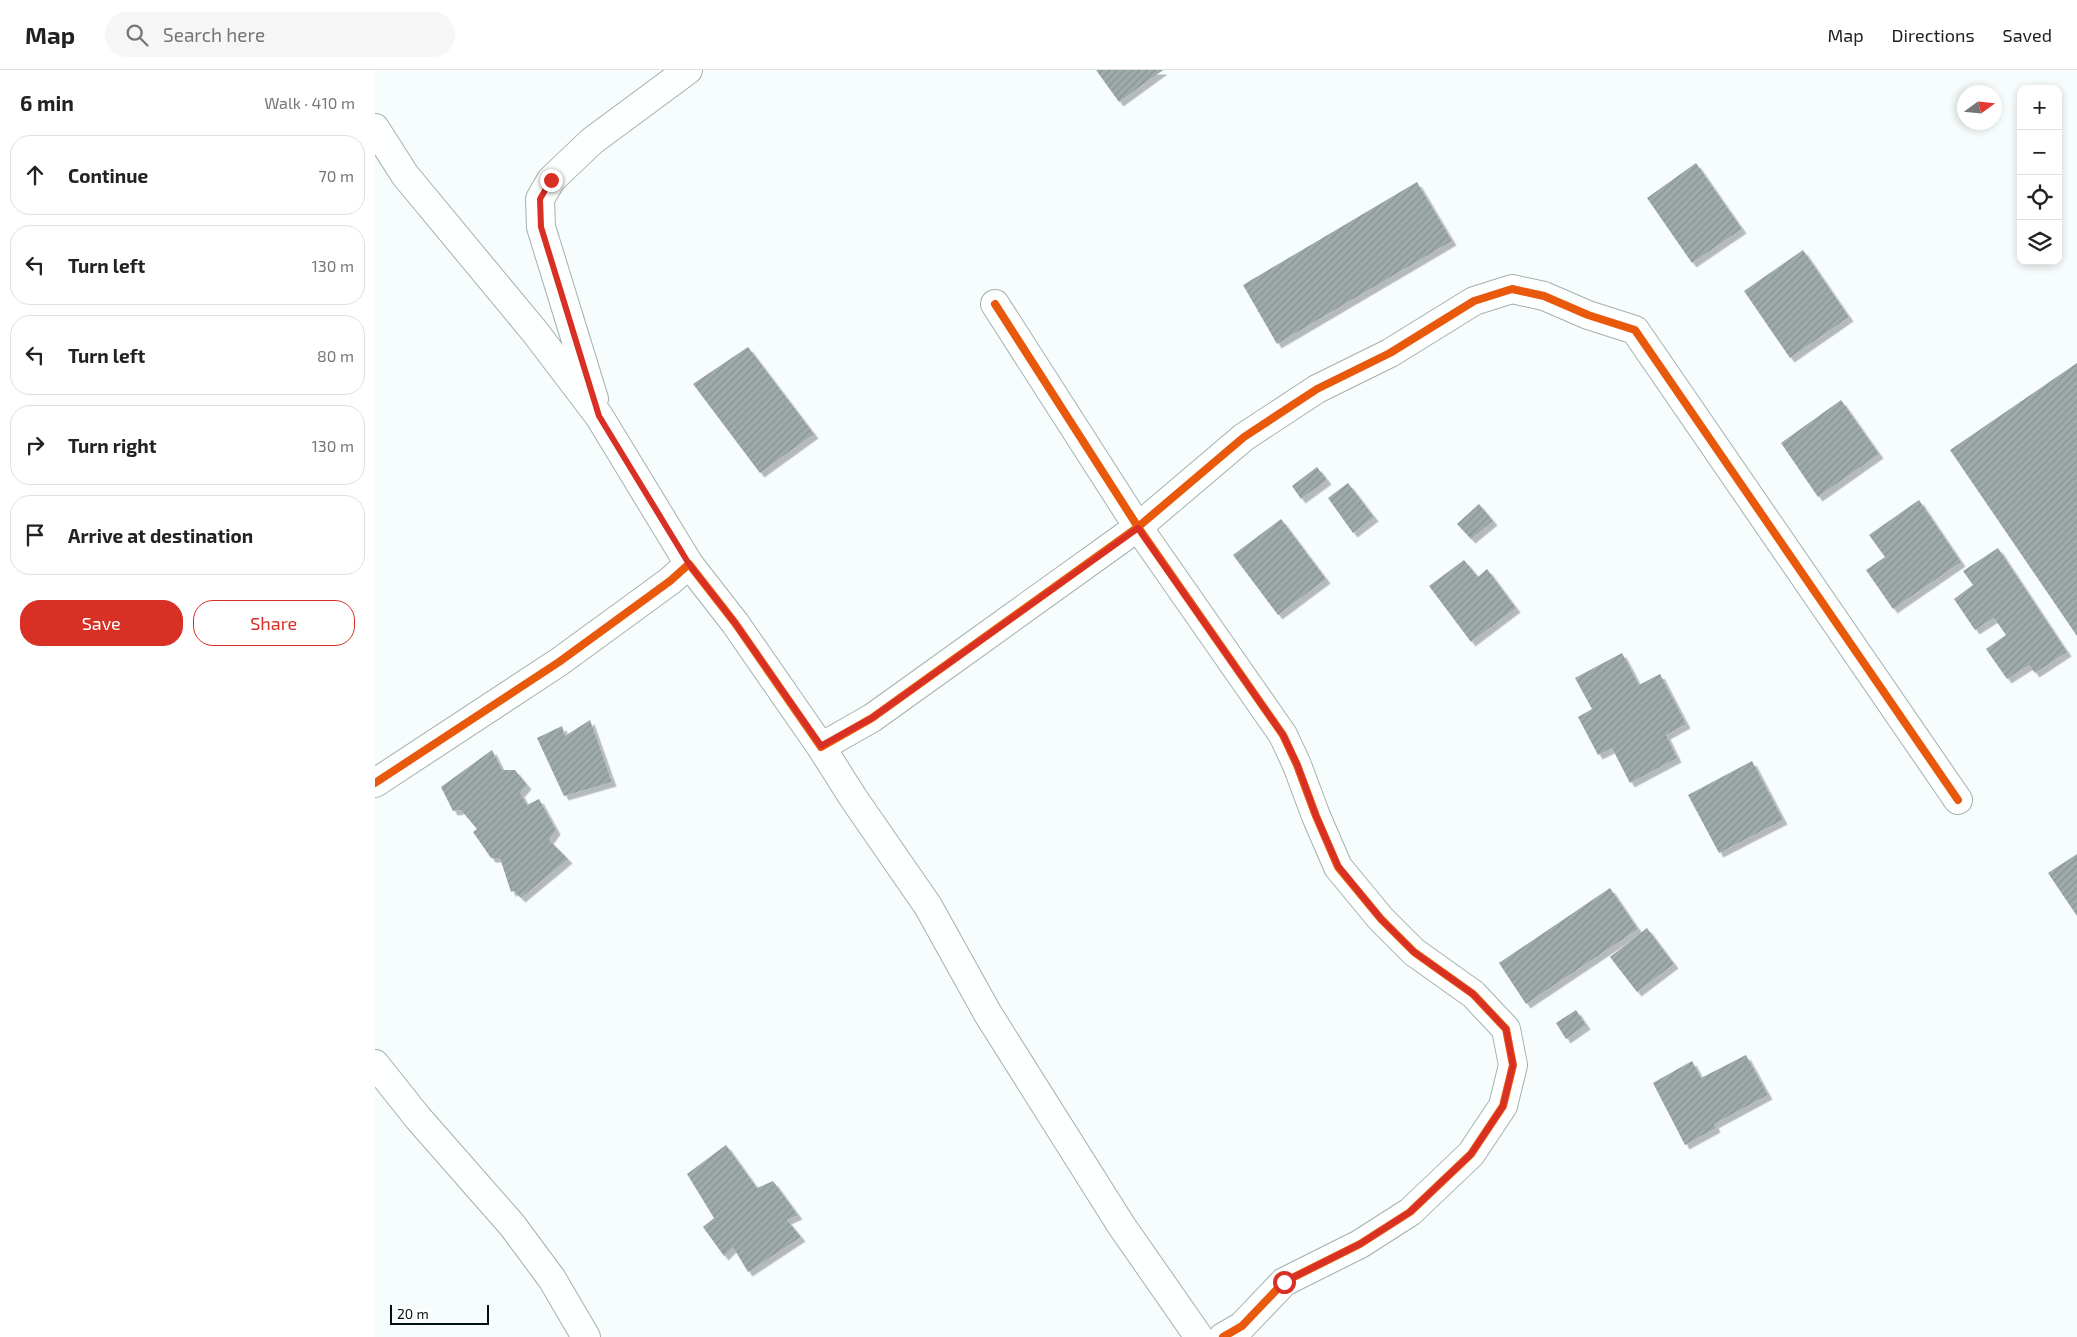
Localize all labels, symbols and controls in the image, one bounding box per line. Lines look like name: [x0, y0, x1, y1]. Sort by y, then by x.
search box: [105, 12, 455, 57]
text: Map: [25, 20, 75, 49]
icon: search: [123, 21, 151, 49]
text: Search here: [163, 23, 265, 46]
text: Map: [1827, 24, 1864, 46]
text: Directions: [1892, 24, 1975, 46]
text: Saved: [2003, 24, 2052, 46]
north arrow: [1957, 85, 2002, 130]
map controls: [2017, 85, 2062, 265]
button: +: [2017, 85, 2062, 130]
text: 6 min: [20, 90, 74, 115]
text: Walk · 410 m: [264, 93, 355, 112]
button: −: [2017, 130, 2062, 175]
icon: ahead: [21, 161, 49, 189]
text: Continue: [68, 164, 148, 187]
text: 70 m: [319, 166, 354, 185]
route end: [540, 169, 563, 192]
button: locate: [2017, 175, 2062, 220]
button: layers: [2017, 220, 2062, 265]
icon: left: [21, 251, 49, 279]
text: Turn left: [68, 254, 145, 277]
text: 130 m: [312, 256, 354, 275]
icon: left: [21, 341, 49, 369]
text: Turn left: [68, 344, 145, 367]
text: 80 m: [317, 346, 354, 365]
icon: right: [21, 431, 49, 459]
text: Turn right: [68, 434, 156, 457]
text: 130 m: [312, 436, 354, 455]
icon: arrive: [21, 521, 49, 549]
text: Arrive at destination: [68, 524, 253, 547]
button: Save: [20, 600, 183, 646]
button: Share: [193, 600, 355, 646]
route start: [1273, 1271, 1296, 1294]
scale bar: [390, 1302, 489, 1325]
text: 20 m: [397, 1305, 429, 1322]

